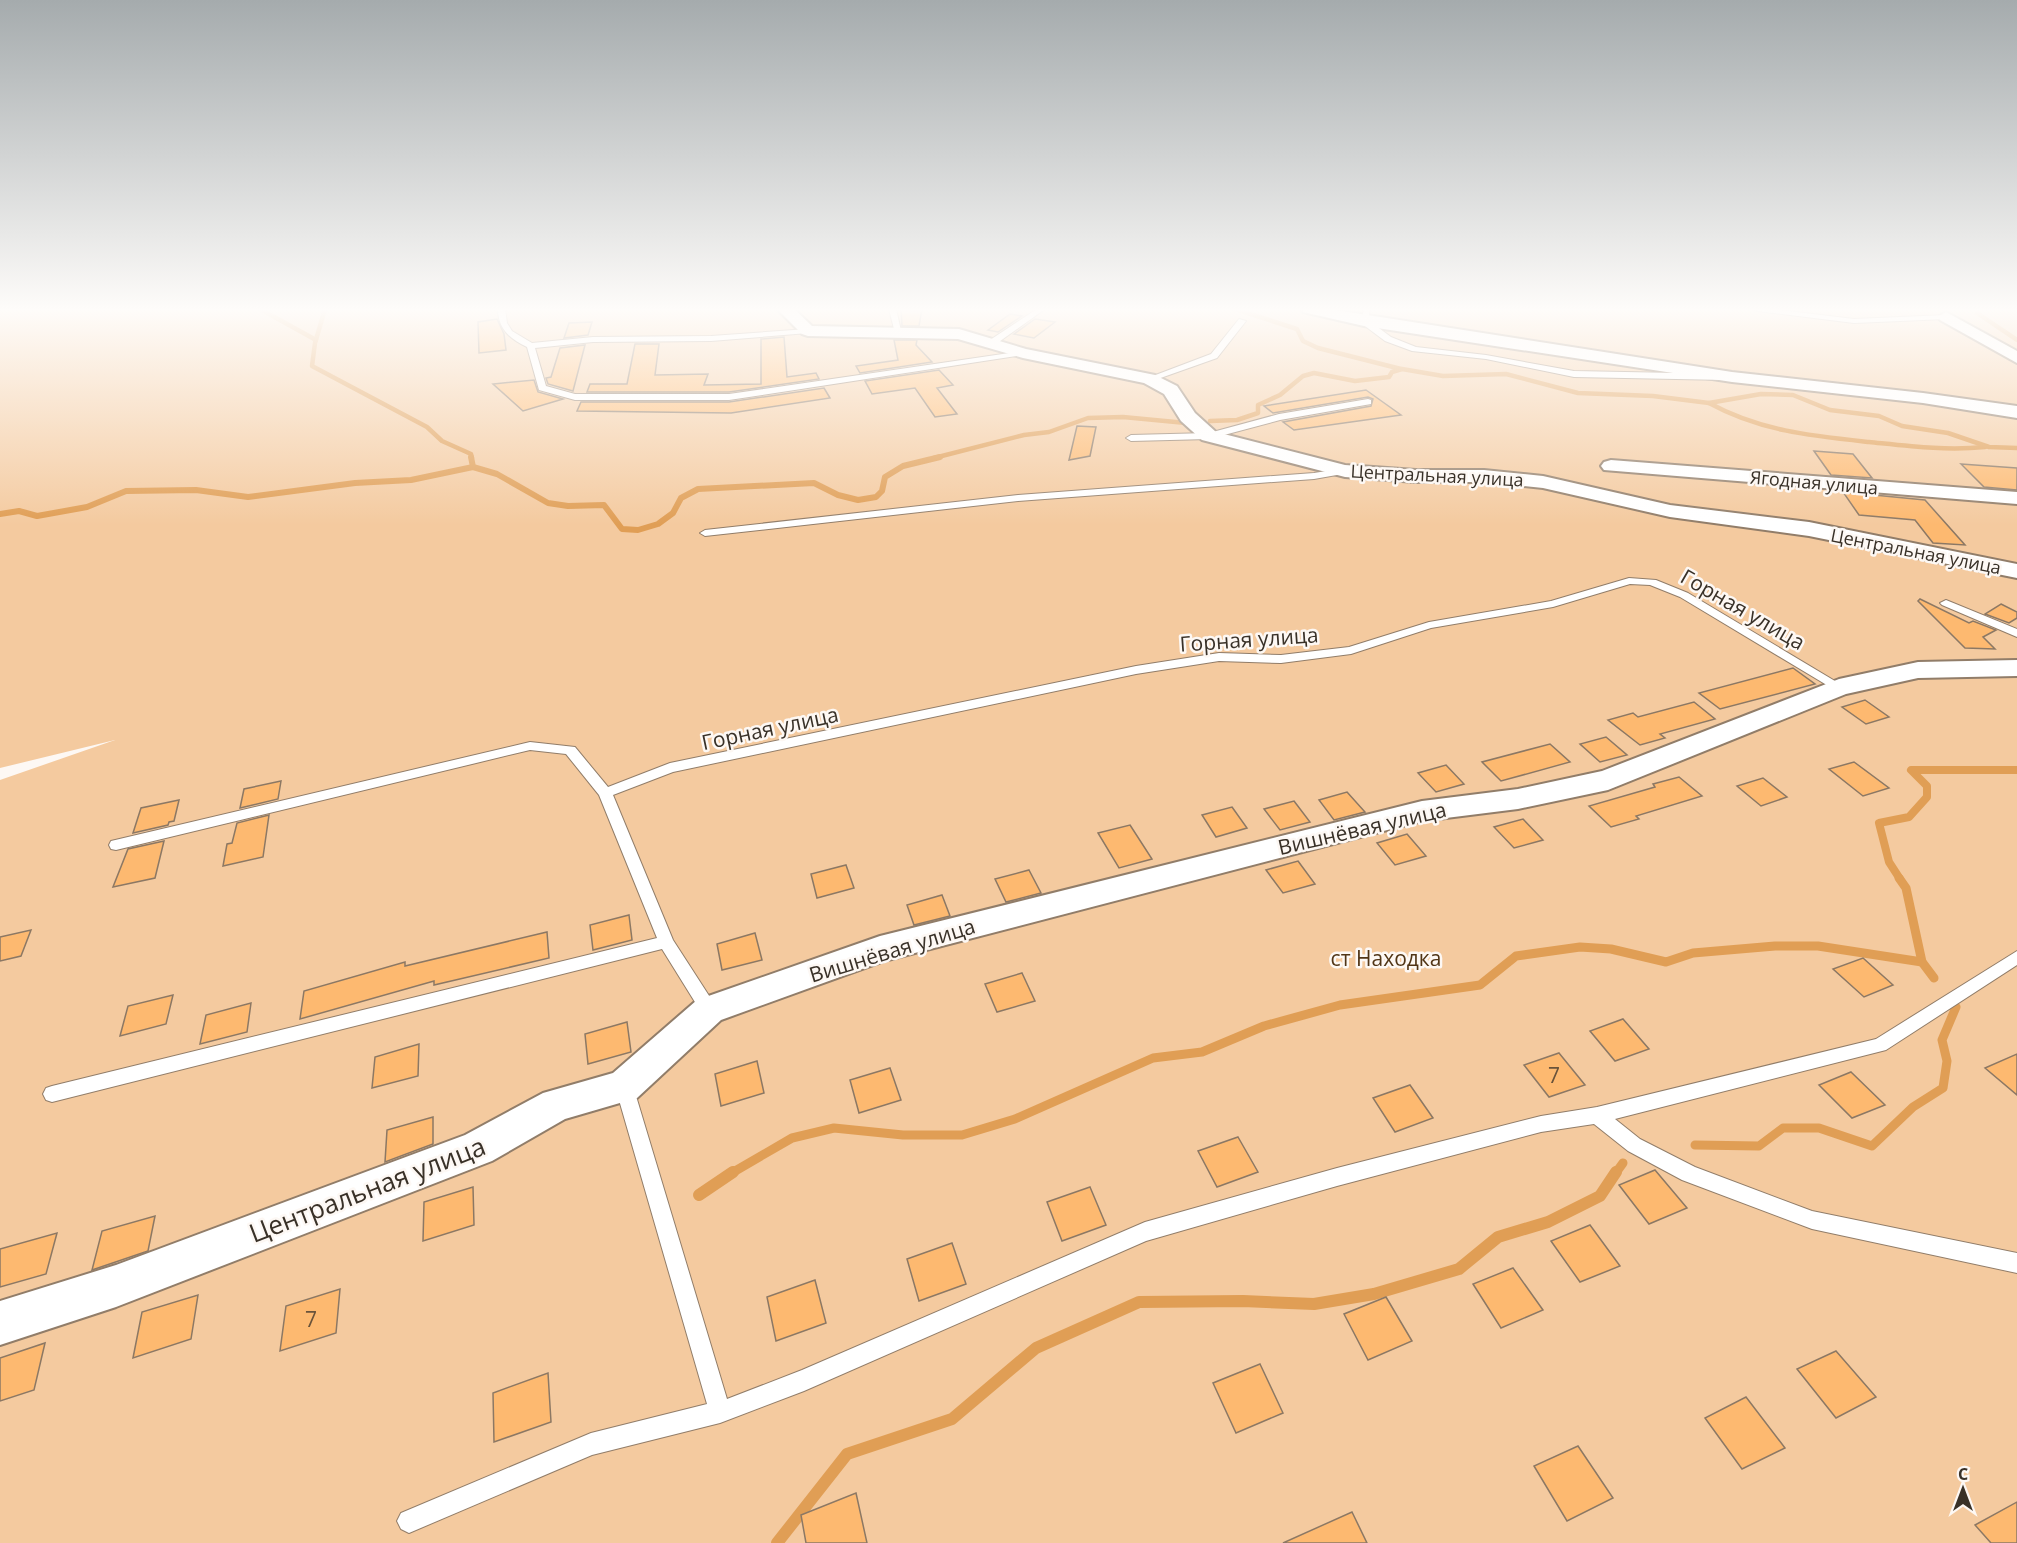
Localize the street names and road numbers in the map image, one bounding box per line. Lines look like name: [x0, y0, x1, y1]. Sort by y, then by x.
street label: Центральная улица: [1350, 458, 1524, 492]
street label: Ягодная улица: [1749, 464, 1879, 500]
street label: Центральная улица: [1829, 523, 2003, 579]
street label: Горная улица: [1676, 562, 1810, 656]
street label: Горная улица: [1179, 620, 1319, 658]
street label: Горная улица: [699, 700, 841, 756]
street label: Вишнёвая улица: [1275, 795, 1449, 861]
street label: Вишнёвая улица: [806, 911, 978, 989]
street label: Центральная улица: [244, 1127, 490, 1251]

